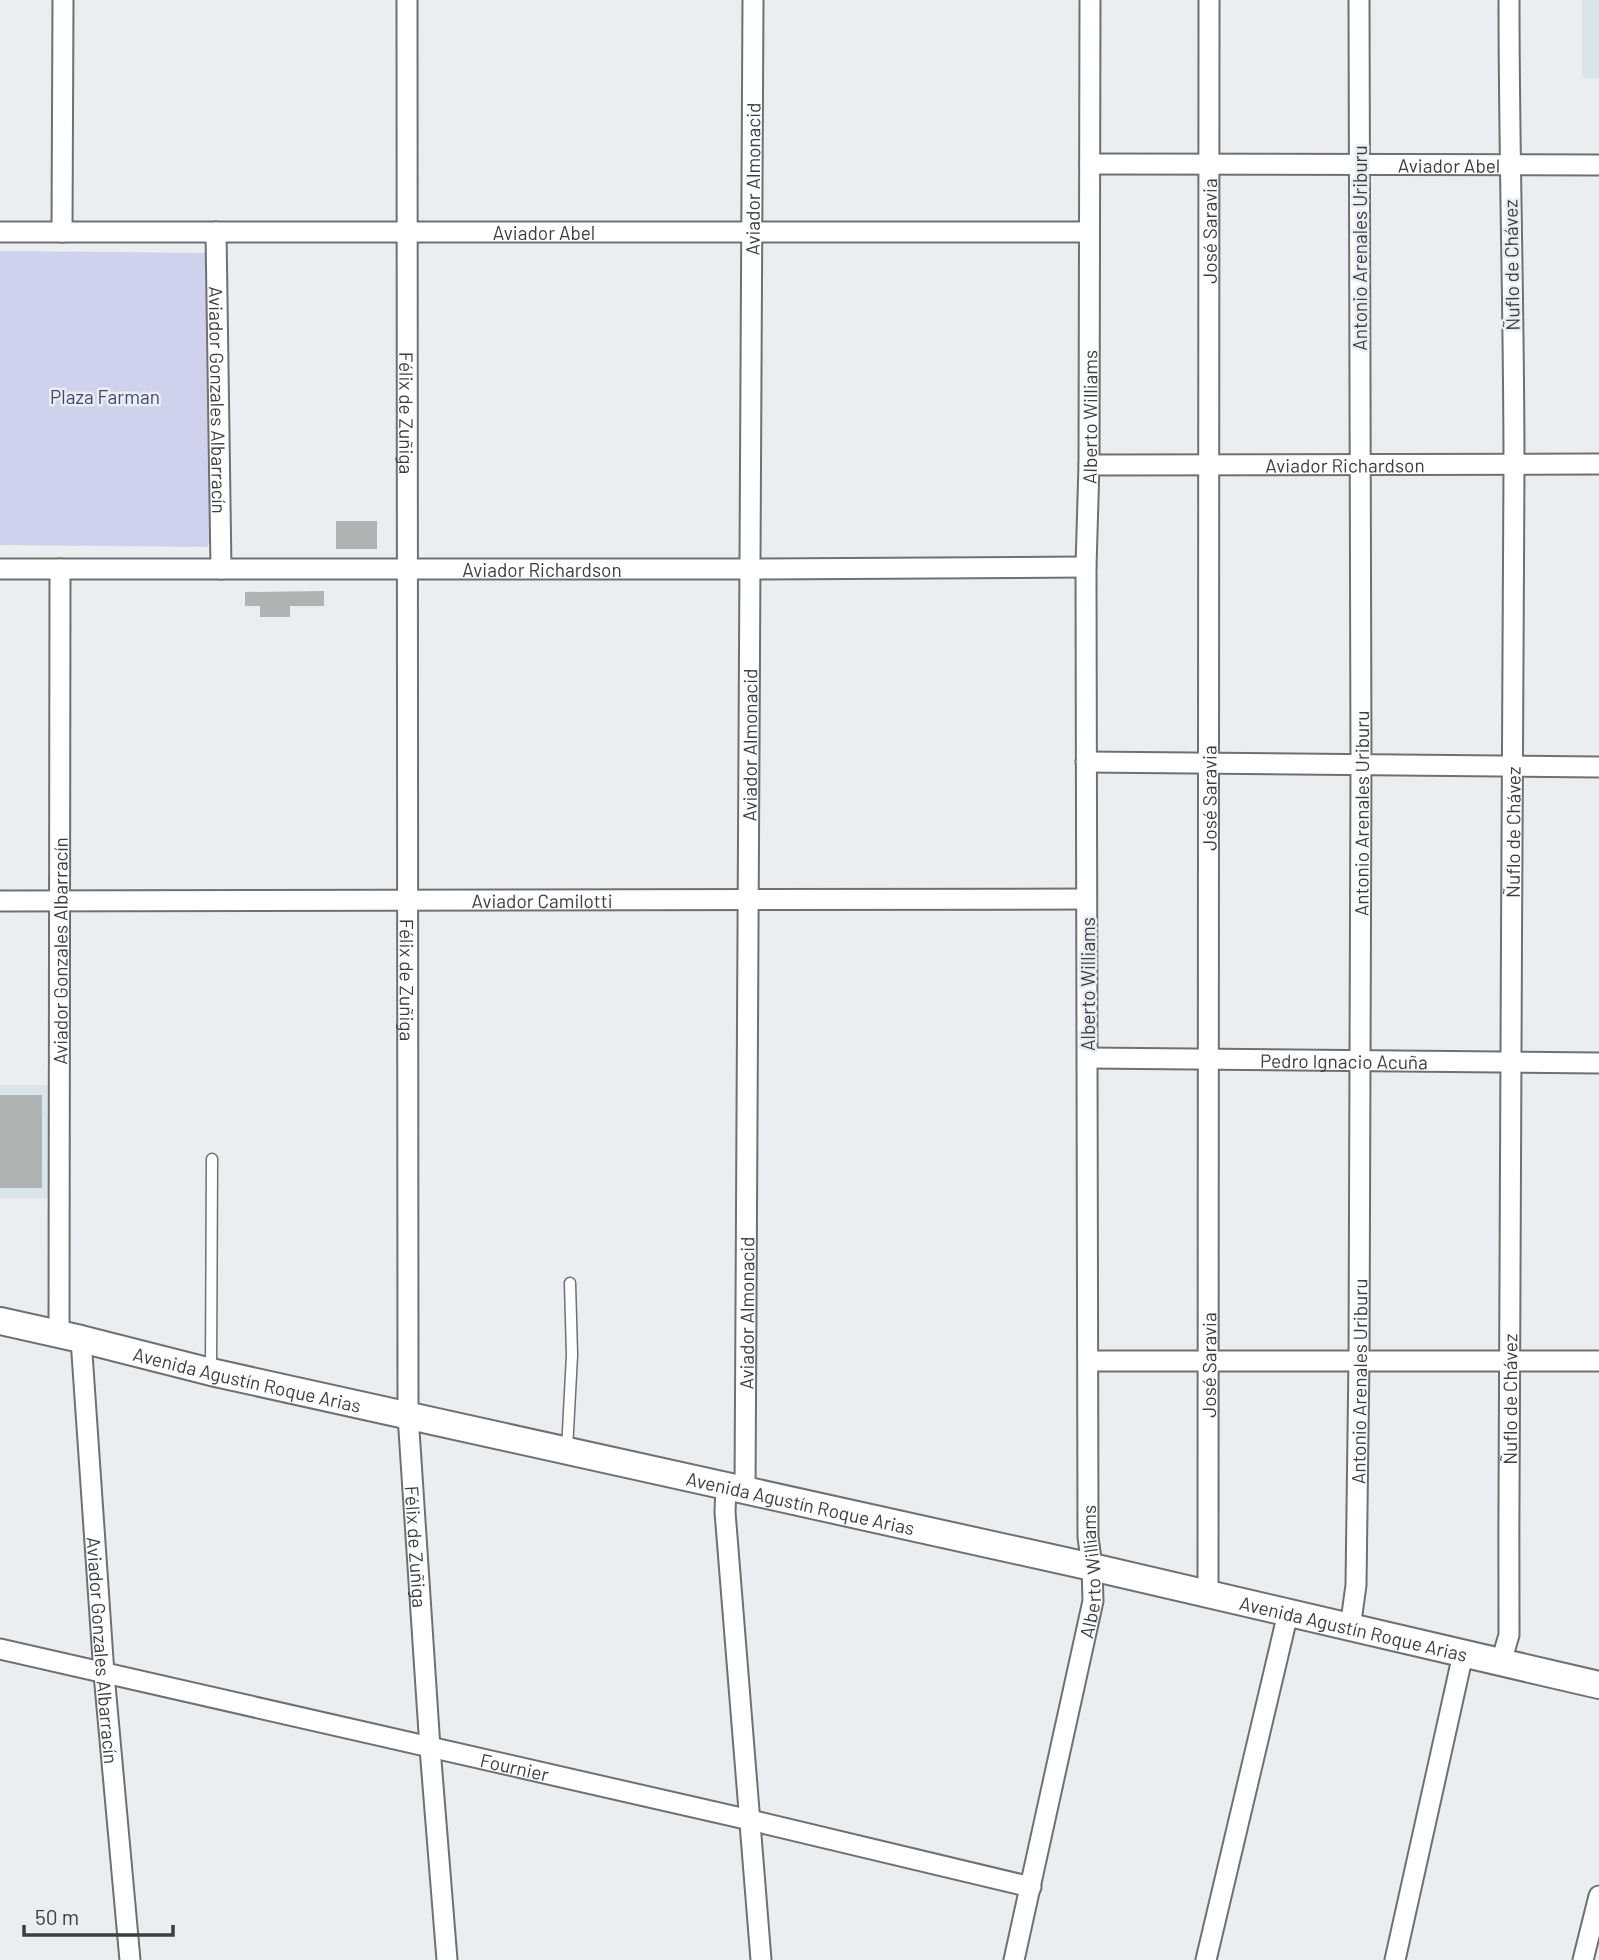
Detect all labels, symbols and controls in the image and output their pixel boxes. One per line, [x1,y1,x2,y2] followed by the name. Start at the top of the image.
[740,102,764,256] street label: Aviador Almonacid
[1348,145,1371,351] street label: Antonio Arenales Uriburu
[1398,153,1500,176] street label: Aviador Abel
[1197,178,1220,284] street label: José Saravia
[1498,199,1524,331] street label: Ñuflo de Chávez
[493,221,595,244] street label: Aviador Abel
[205,286,232,514] street label: Aviador Gonzales Albarracín
[1077,350,1101,484] street label: Alberto Williams
[396,352,419,474] street label: Félix de Zuñiga
[50,385,160,408] park label: Plaza Farman
[1265,453,1425,476] street label: Aviador Richardson
[462,558,622,581] street label: Aviador Richardson
[737,668,761,822] street label: Aviador Almonacid
[1349,711,1373,916] street label: Antonio Arenales Uriburu
[1197,745,1220,851] street label: José Saravia
[1500,766,1524,898] street label: Ñuflo de Chávez
[48,837,71,1065] street label: Aviador Gonzales Albarracín
[471,888,613,912] street label: Aviador Camilotti
[1076,917,1099,1051] street label: Alberto Williams
[396,919,419,1041] street label: Félix de Zuñiga
[1260,1048,1428,1073] street label: Pedro Ignacio Acuña
[734,1236,758,1390] street label: Aviador Almonacid
[1346,1279,1371,1484] street label: Antonio Arenales Uriburu
[1197,1312,1220,1418] street label: José Saravia
[1497,1333,1521,1465] street label: Ñuflo de Chávez
[131,1341,363,1416] street label: Avenida Agustín Roque Arias
[684,1466,917,1539] street label: Avenida Agustín Roque Arias
[401,1485,432,1608] street label: Félix de Zuñiga
[1074,1505,1105,1640] street label: Alberto Williams
[83,1536,124,1765] street label: Aviador Gonzales Albarracín
[1237,1590,1470,1666] street label: Avenida Agustín Roque Arias
[478,1747,551,1785] street label: Fournier
[24,1894,173,1938] scale bar
[35,1904,79,1929] text: 50 m

